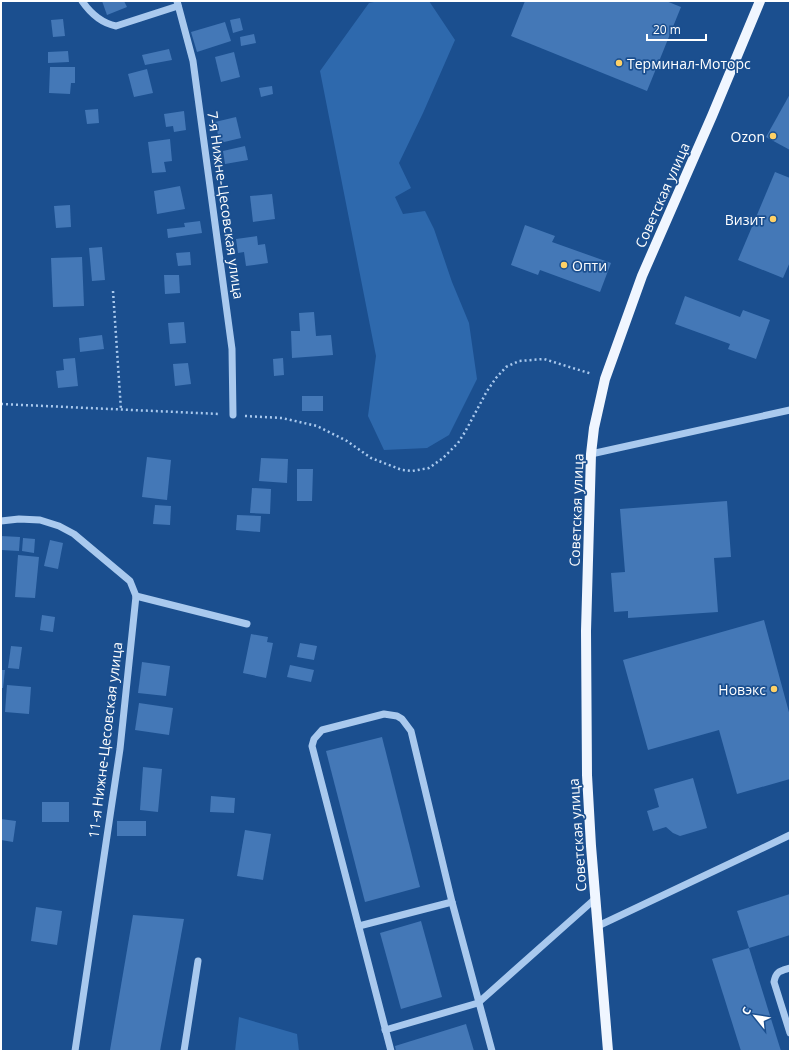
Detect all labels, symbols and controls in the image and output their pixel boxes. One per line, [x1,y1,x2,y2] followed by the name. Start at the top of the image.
[647,16,706,42] scale bar
[653,21,681,38] text: 20 m
[627,54,751,73] place label: Терминал-Моторс
[614,58,624,68] marker: Терминал-Моторс
[203,110,249,300] street label: 7-я Нижне-Цесовская улица
[731,127,765,146] place label: Ozon
[768,131,778,141] marker: Ozon
[630,139,694,251] street label: Советская улица
[725,210,765,229] place label: Визит
[768,214,778,224] marker: Визит
[572,256,607,275] place label: Опти
[559,260,569,270] marker: Опти
[565,453,587,567] street label: Советская улица
[84,641,126,839] street label: 11-я Нижне-Цесовская улица
[718,680,766,699] place label: Новэкс
[769,684,779,694] marker: Новэкс
[564,778,590,892] street label: Советская улица
[735,996,775,1036] north arrow
[738,1004,754,1018] text: С

